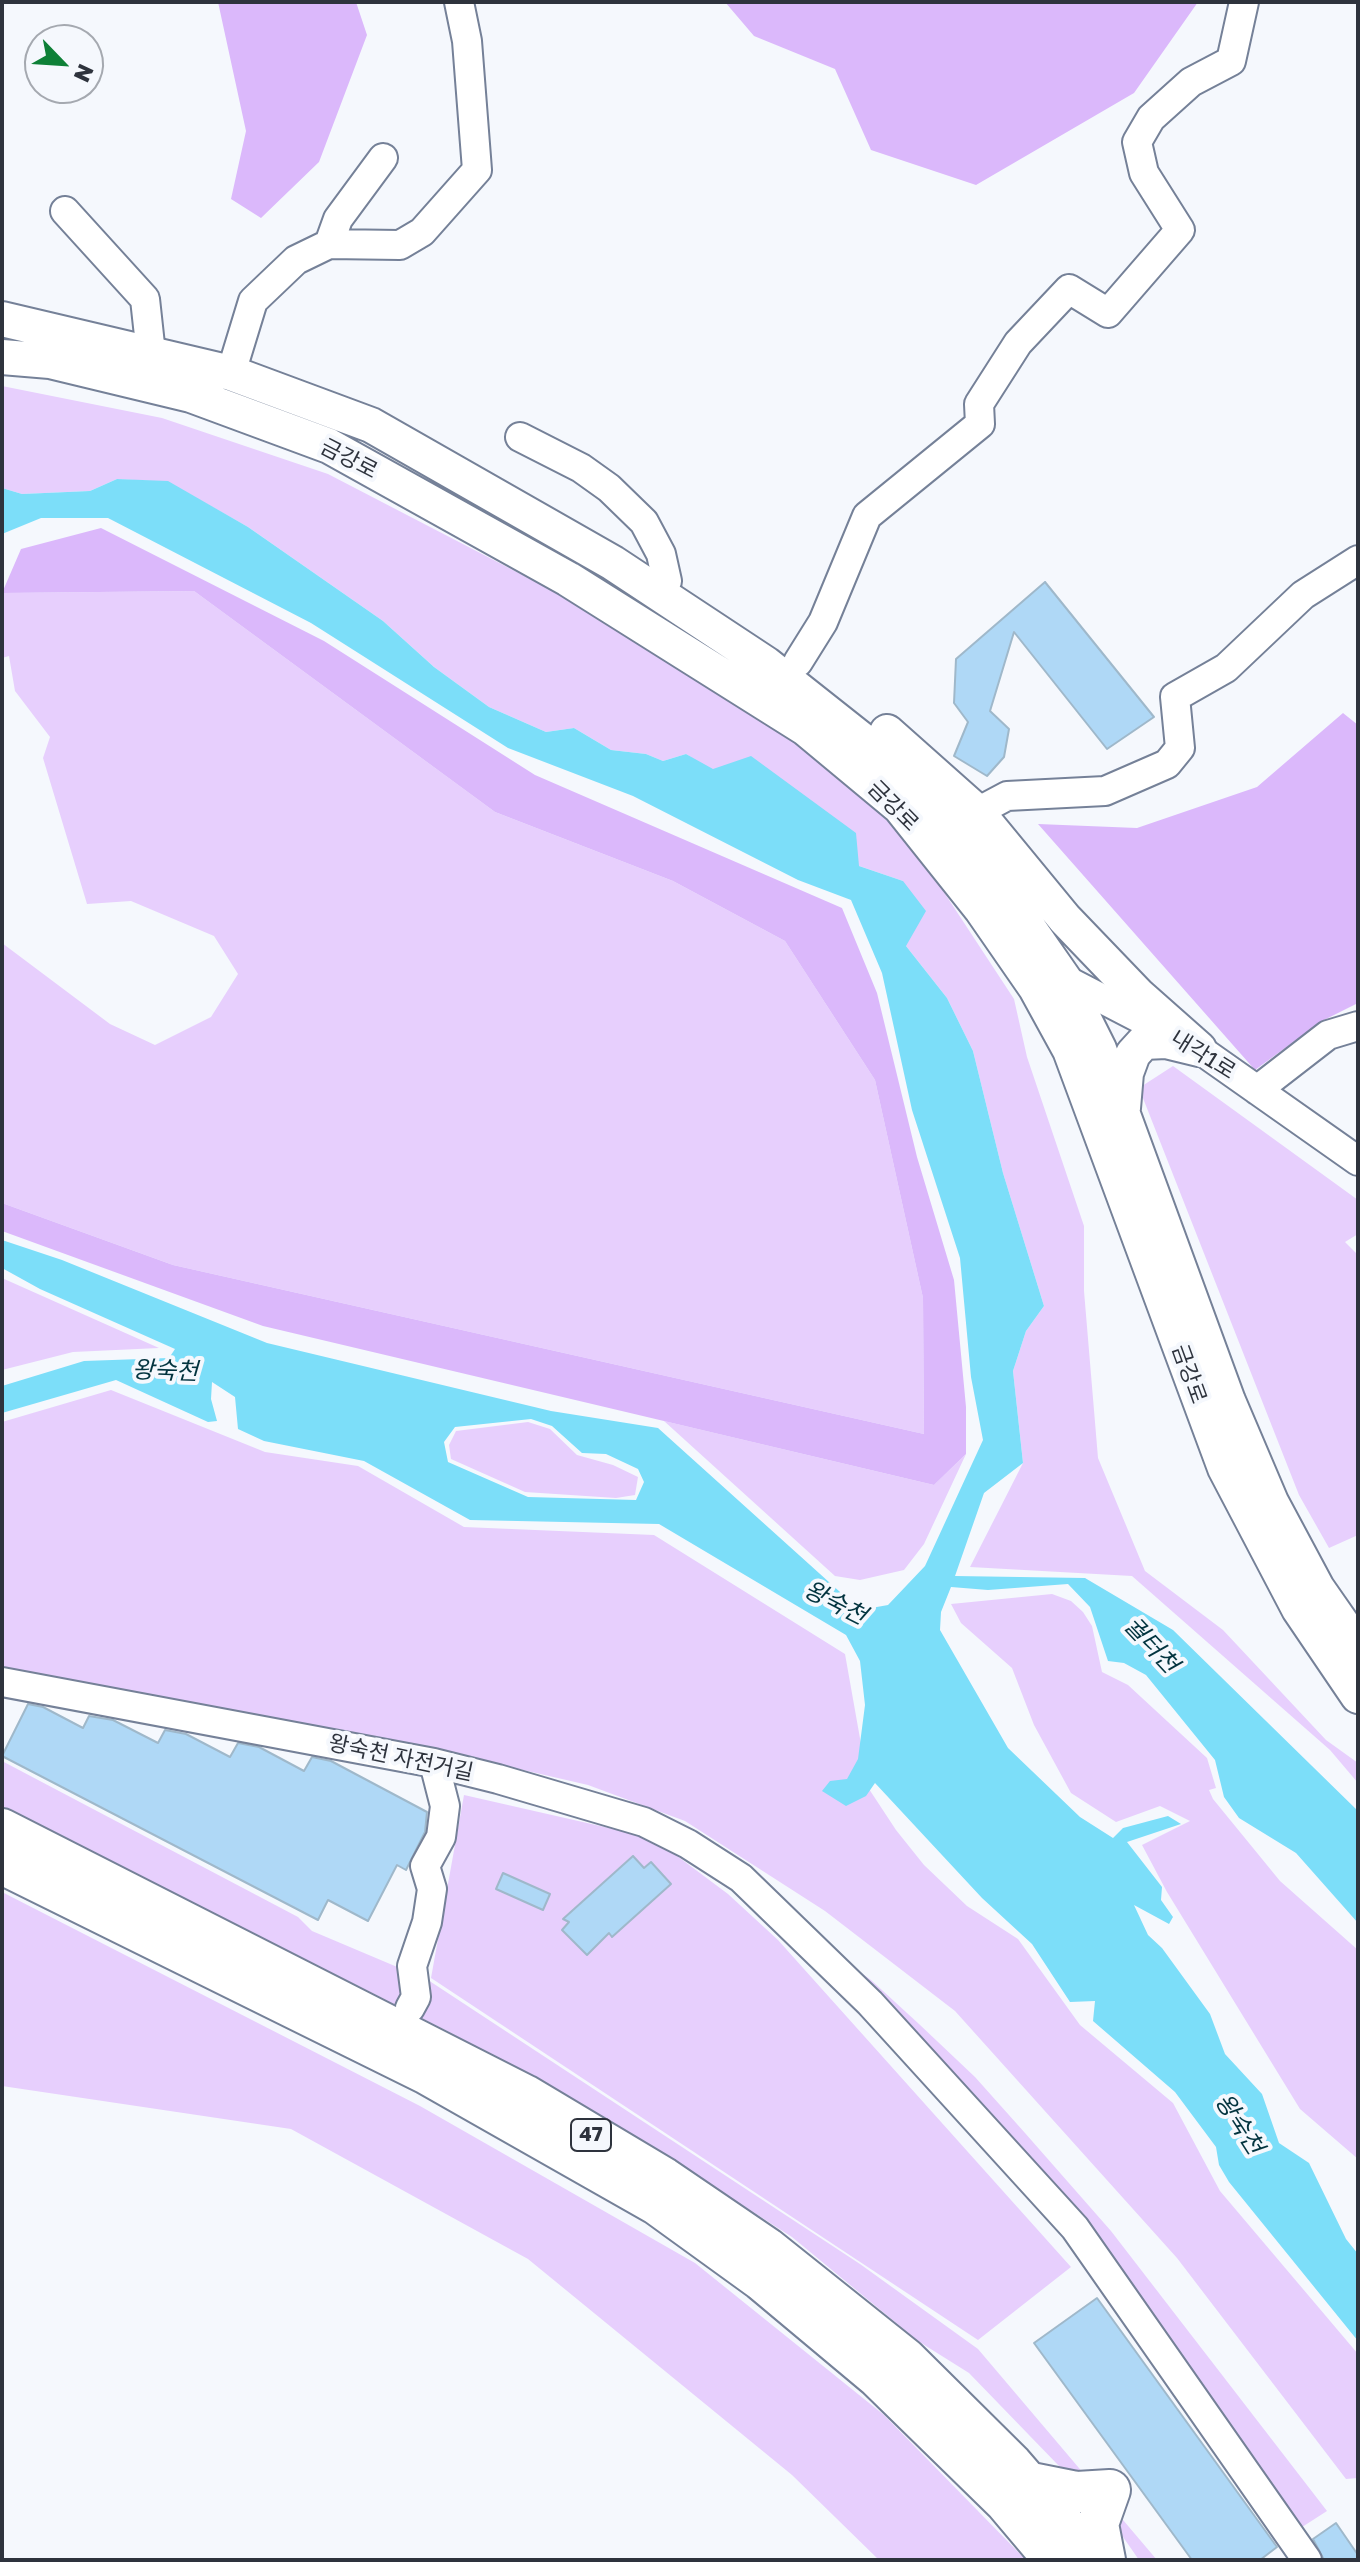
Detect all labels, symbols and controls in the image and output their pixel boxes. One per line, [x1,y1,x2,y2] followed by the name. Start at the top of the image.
[24,24,104,104] north arrow
[69,60,100,87] text: N
[316,433,382,485] street label: 금강로
[862,775,924,837] street label: 금강로
[1166,1025,1240,1085] street label: 내각1로
[1166,1341,1212,1407] street label: 금강로
[131,1355,199,1387] water label: 왕숙천
[799,1575,871,1631] water label: 왕숙천
[1118,1611,1184,1679] water label: 궐터천
[326,1730,476,1786] street label: 왕숙천 자전거길
[1209,2088,1269,2160] water label: 왕숙천
[571,2119,611,2151] road number: 47

